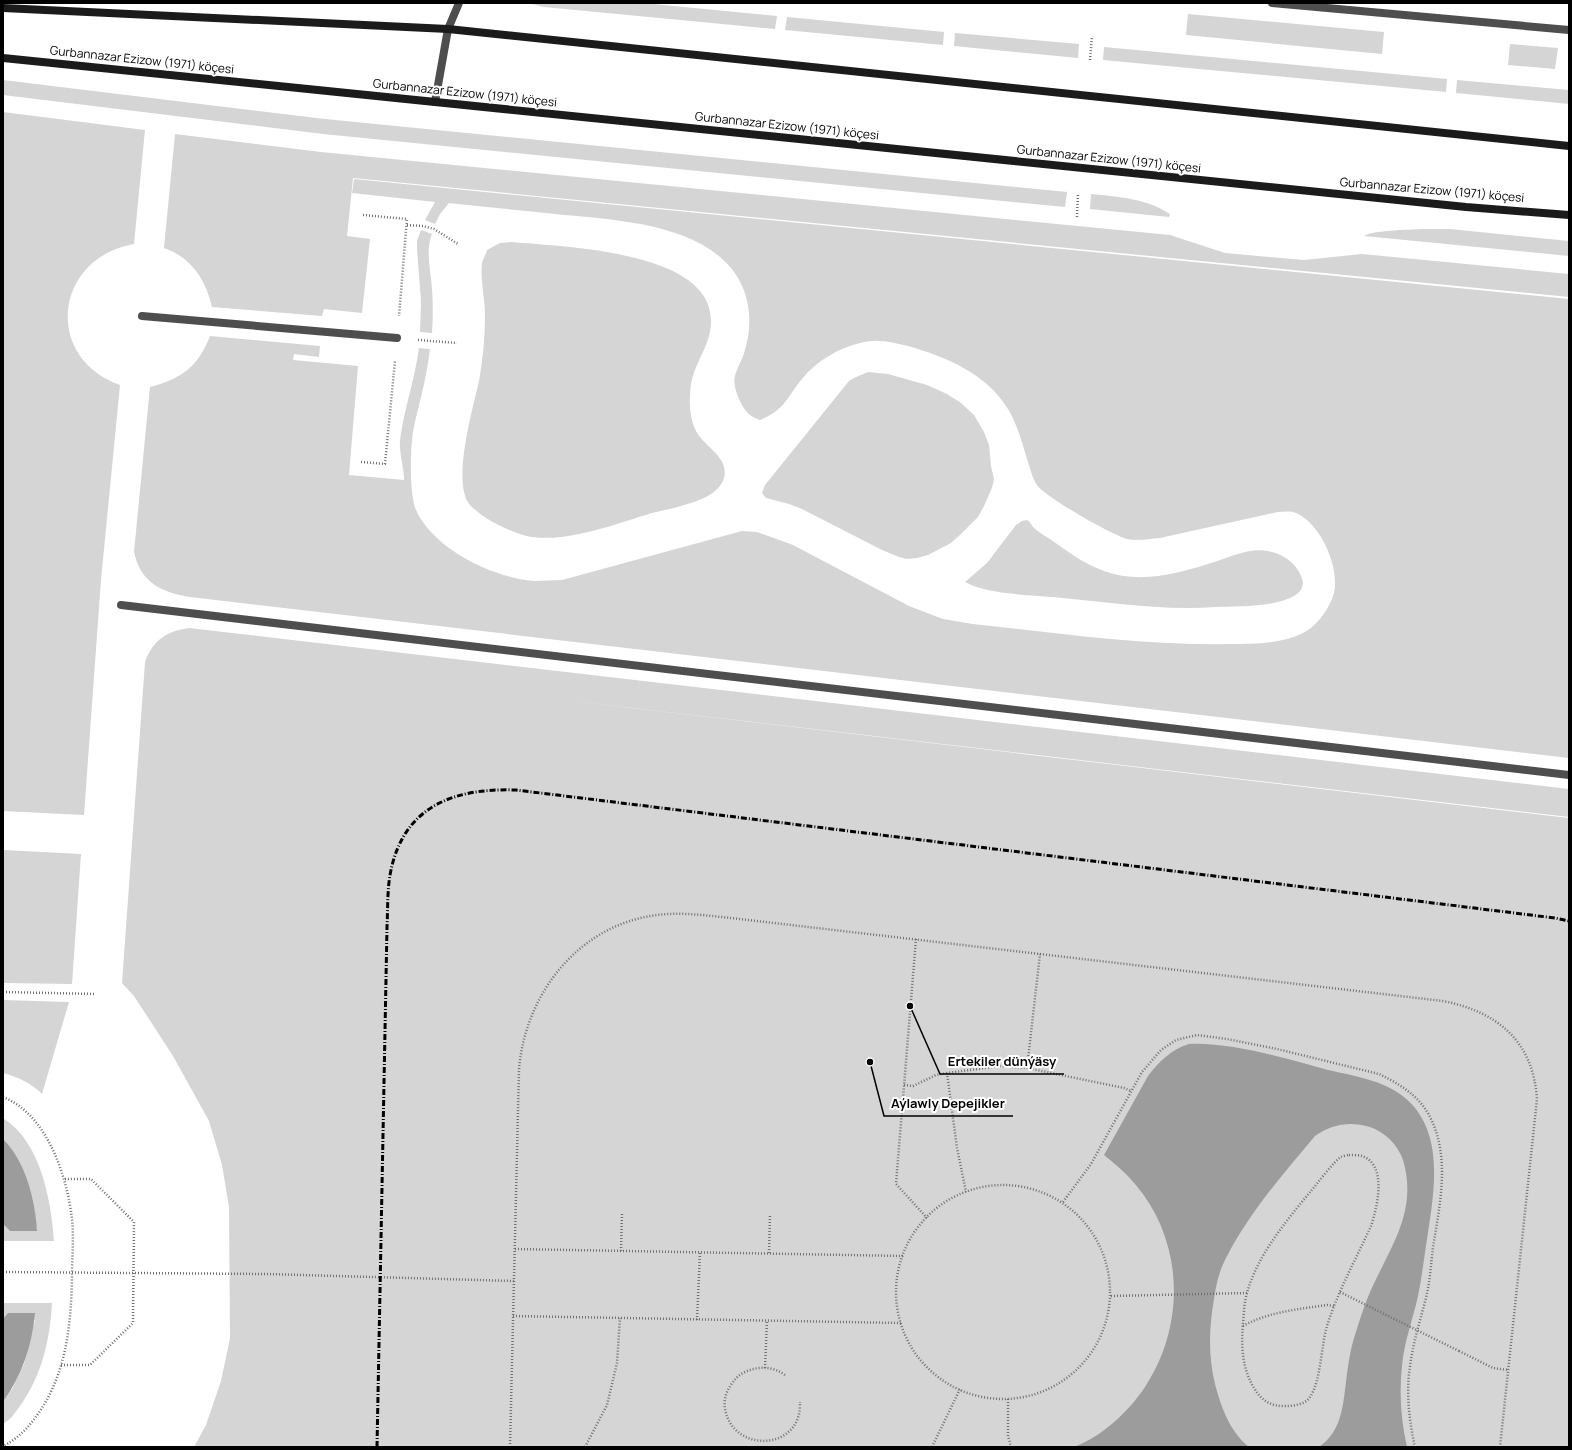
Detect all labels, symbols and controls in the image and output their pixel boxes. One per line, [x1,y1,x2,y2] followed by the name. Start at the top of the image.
[49,41,235,78] street label: Gurbannazar Ezizow (1971) köçesi
[372,74,558,111] street label: Gurbannazar Ezizow (1971) köçesi
[694,107,880,144] street label: Gurbannazar Ezizow (1971) köçesi
[1016,140,1202,177] street label: Gurbannazar Ezizow (1971) köçesi
[1339,173,1525,206] street label: Gurbannazar Ezizow (1971) köçesi
[940,1049,1064,1074] callout: Ertekiler dünýäsy
[948,1052,1057,1070] text: Ertekiler dünýäsy
[884,1091,1013,1116] callout: Aýlawly Depejikler
[891,1094,1005,1112] text: Aýlawly Depejikler

